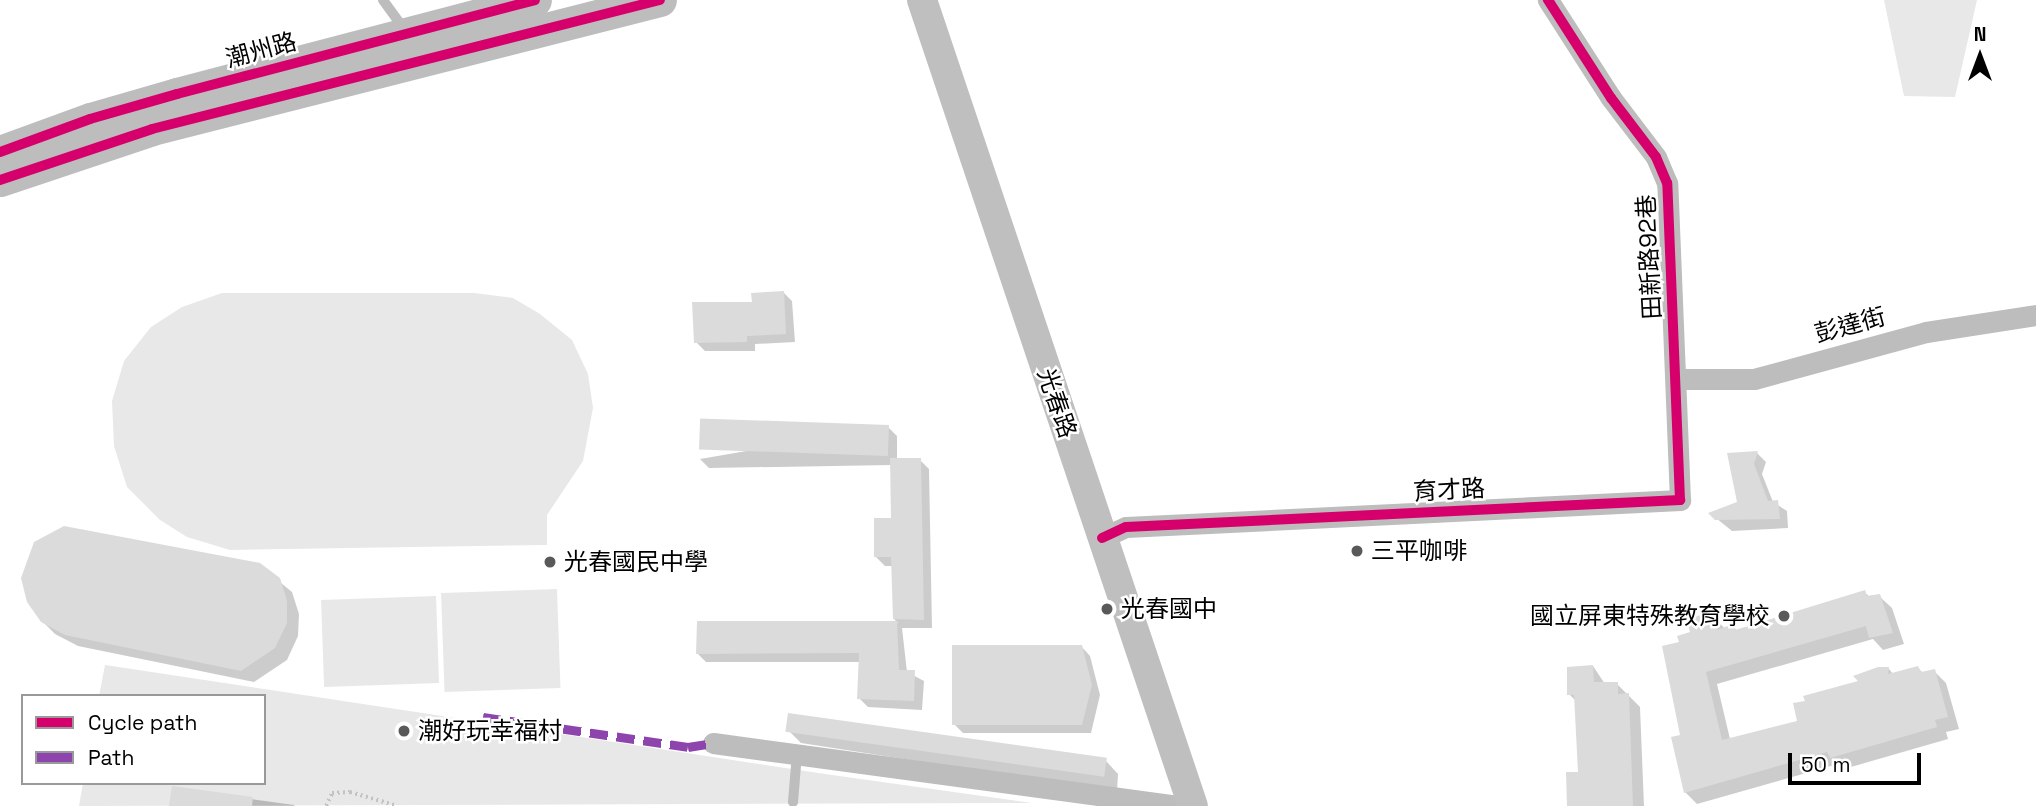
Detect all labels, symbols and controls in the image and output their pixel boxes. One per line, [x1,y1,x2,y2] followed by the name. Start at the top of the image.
[1945,21,2015,91] north arrow
[1974,22,1986,47] text: N
[222,27,300,73] street label: 潮州路
[1631,194,1667,320] street label: 田新路92巷
[1811,302,1889,348] street label: 彭達街
[1032,364,1082,442] street label: 光春路
[1412,474,1486,506] street label: 育才路
[1371,537,1467,565] place label: 三平咖啡
[1349,543,1365,559] marker: 三平咖啡
[564,548,708,576] place label: 光春國民中學
[542,554,558,570] marker: 光春國民中學
[1121,595,1217,623] place label: 光春國中
[1099,601,1115,617] marker: 光春國中
[1530,602,1770,630] place label: 國立屏東特殊教育學校
[1776,608,1792,624] marker: 國立屏東特殊教育學校
[21,694,266,785] legend
[88,709,197,736] text: Cycle path
[418,717,562,745] place label: 潮好玩幸福村
[396,723,412,739] marker: 潮好玩幸福村
[1791,740,1924,784] scale bar
[88,744,134,771] text: Path
[1801,751,1851,778] text: 50 m

